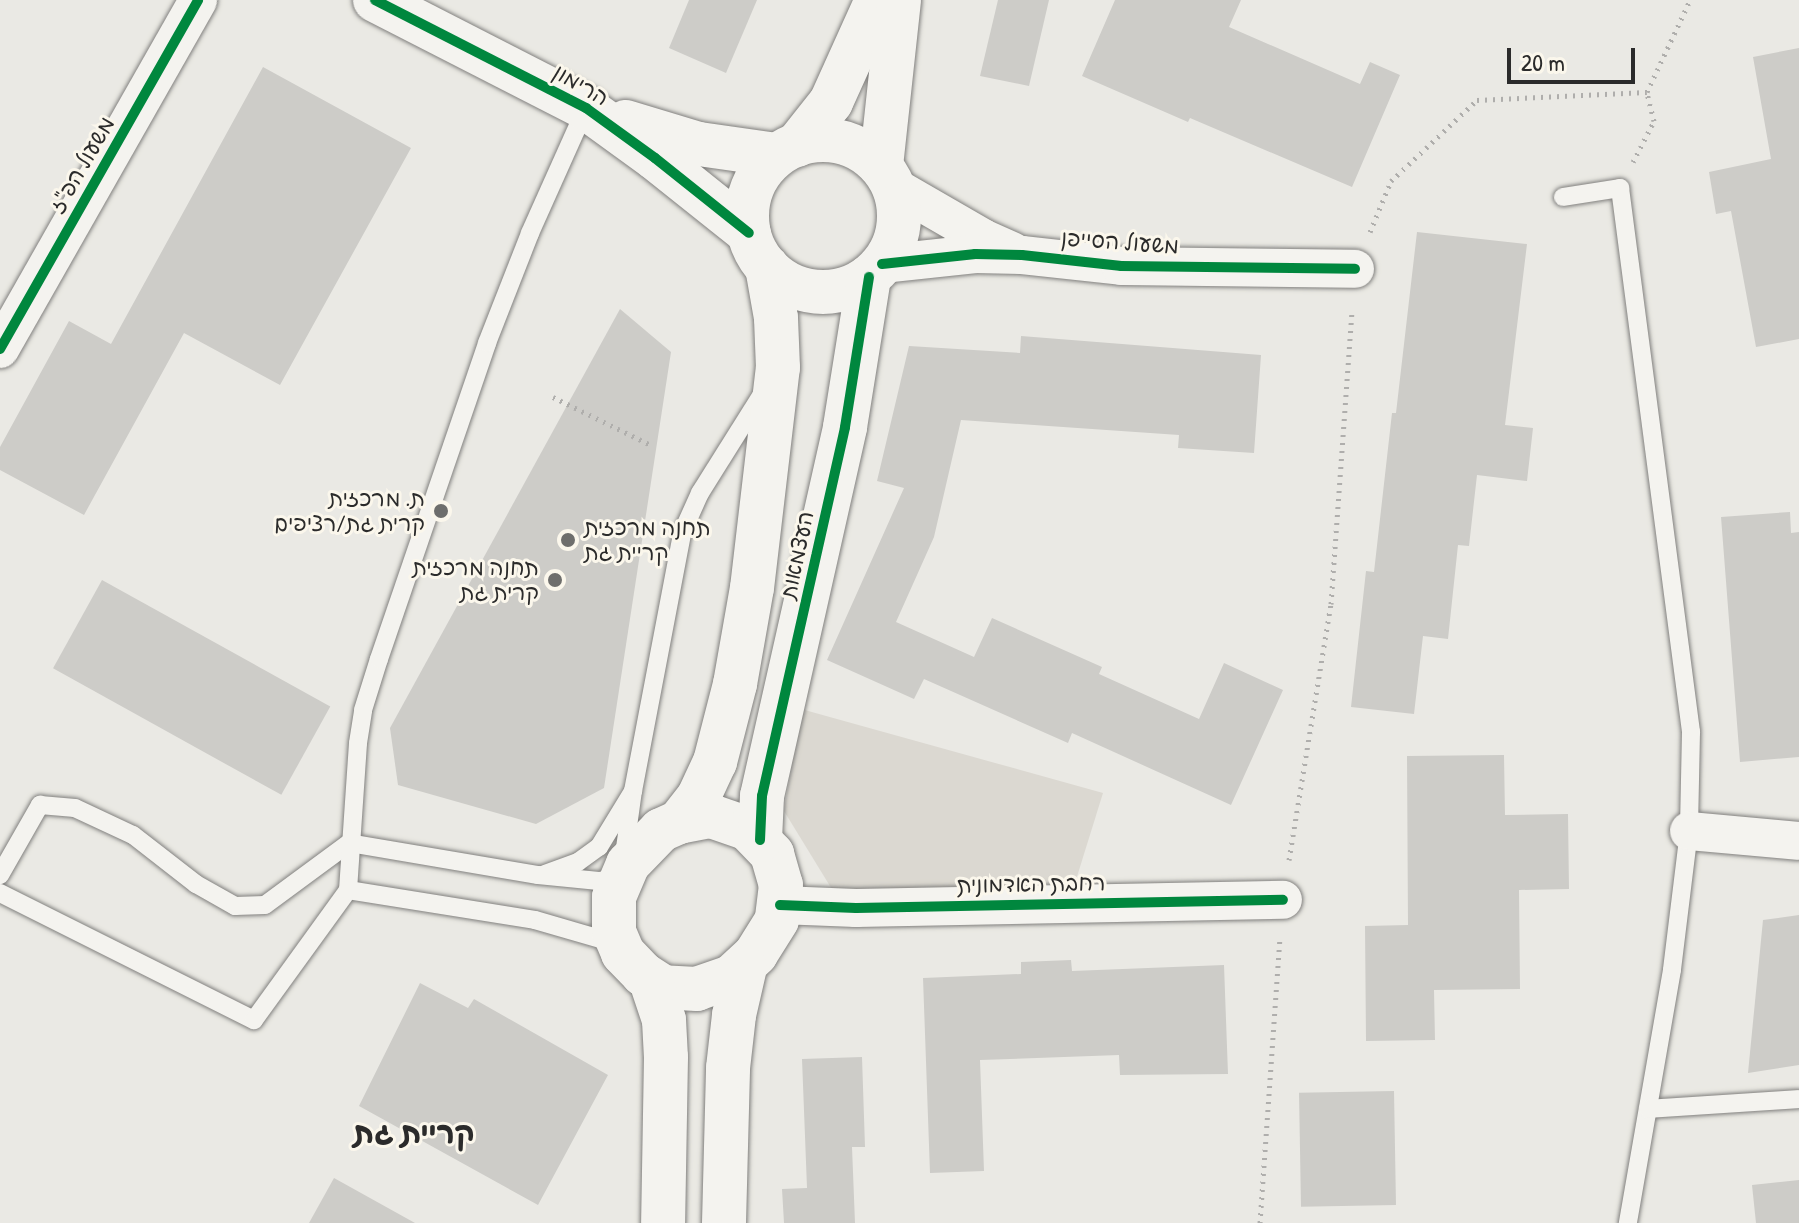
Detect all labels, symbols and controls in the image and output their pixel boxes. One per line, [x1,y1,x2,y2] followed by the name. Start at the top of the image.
[1511,32,1639,82] scale bar
[1521,46,1565,78] text: 20 m
[549,59,613,111] street label: הרימון
[44,112,120,218] street label: משעול הפ"ז
[1060,225,1180,259] street label: משעול הסייפן
[274,485,425,536] place label: ת. מרכזית קרית גת/רציפים
[432,502,450,520] marker: ת. מרכזית קרית גת/רציפים
[775,509,819,601] street label: העצמאות
[584,514,711,566] place label: תחנה מרכזית קריית גת
[559,531,577,549] marker: תחנה מרכזית קריית גת
[412,554,539,606] place label: תחנה מרכזית קרית גת
[546,571,564,589] marker: תחנה מרכזית קרית גת
[957,870,1105,898] street label: רחבת האדמונית
[353,1114,475,1150] district label: קריית גת

